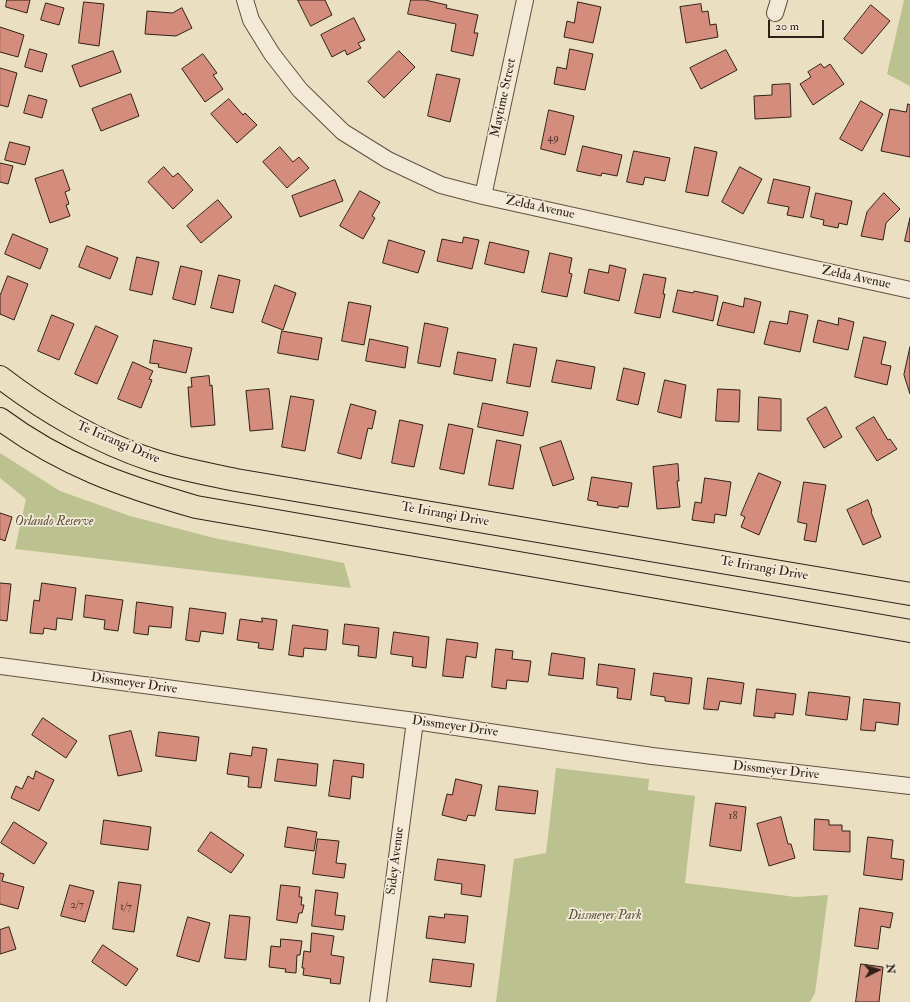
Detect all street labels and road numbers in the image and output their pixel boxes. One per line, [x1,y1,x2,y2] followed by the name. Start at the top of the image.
[488,57,520,139] street label: Maytime Street
[504,193,576,223] street label: Zelda Avenue
[820,263,892,293] street label: Zelda Avenue
[74,418,162,468] street label: Te Irirangi Drive
[400,500,490,530] street label: Te Irirangi Drive
[719,554,809,584] street label: Te Irirangi Drive
[90,670,178,698] street label: Dissmeyer Drive
[411,713,499,741] street label: Dissmeyer Drive
[732,759,820,783] street label: Dissmeyer Drive
[384,826,408,896] street label: Sidey Avenue

